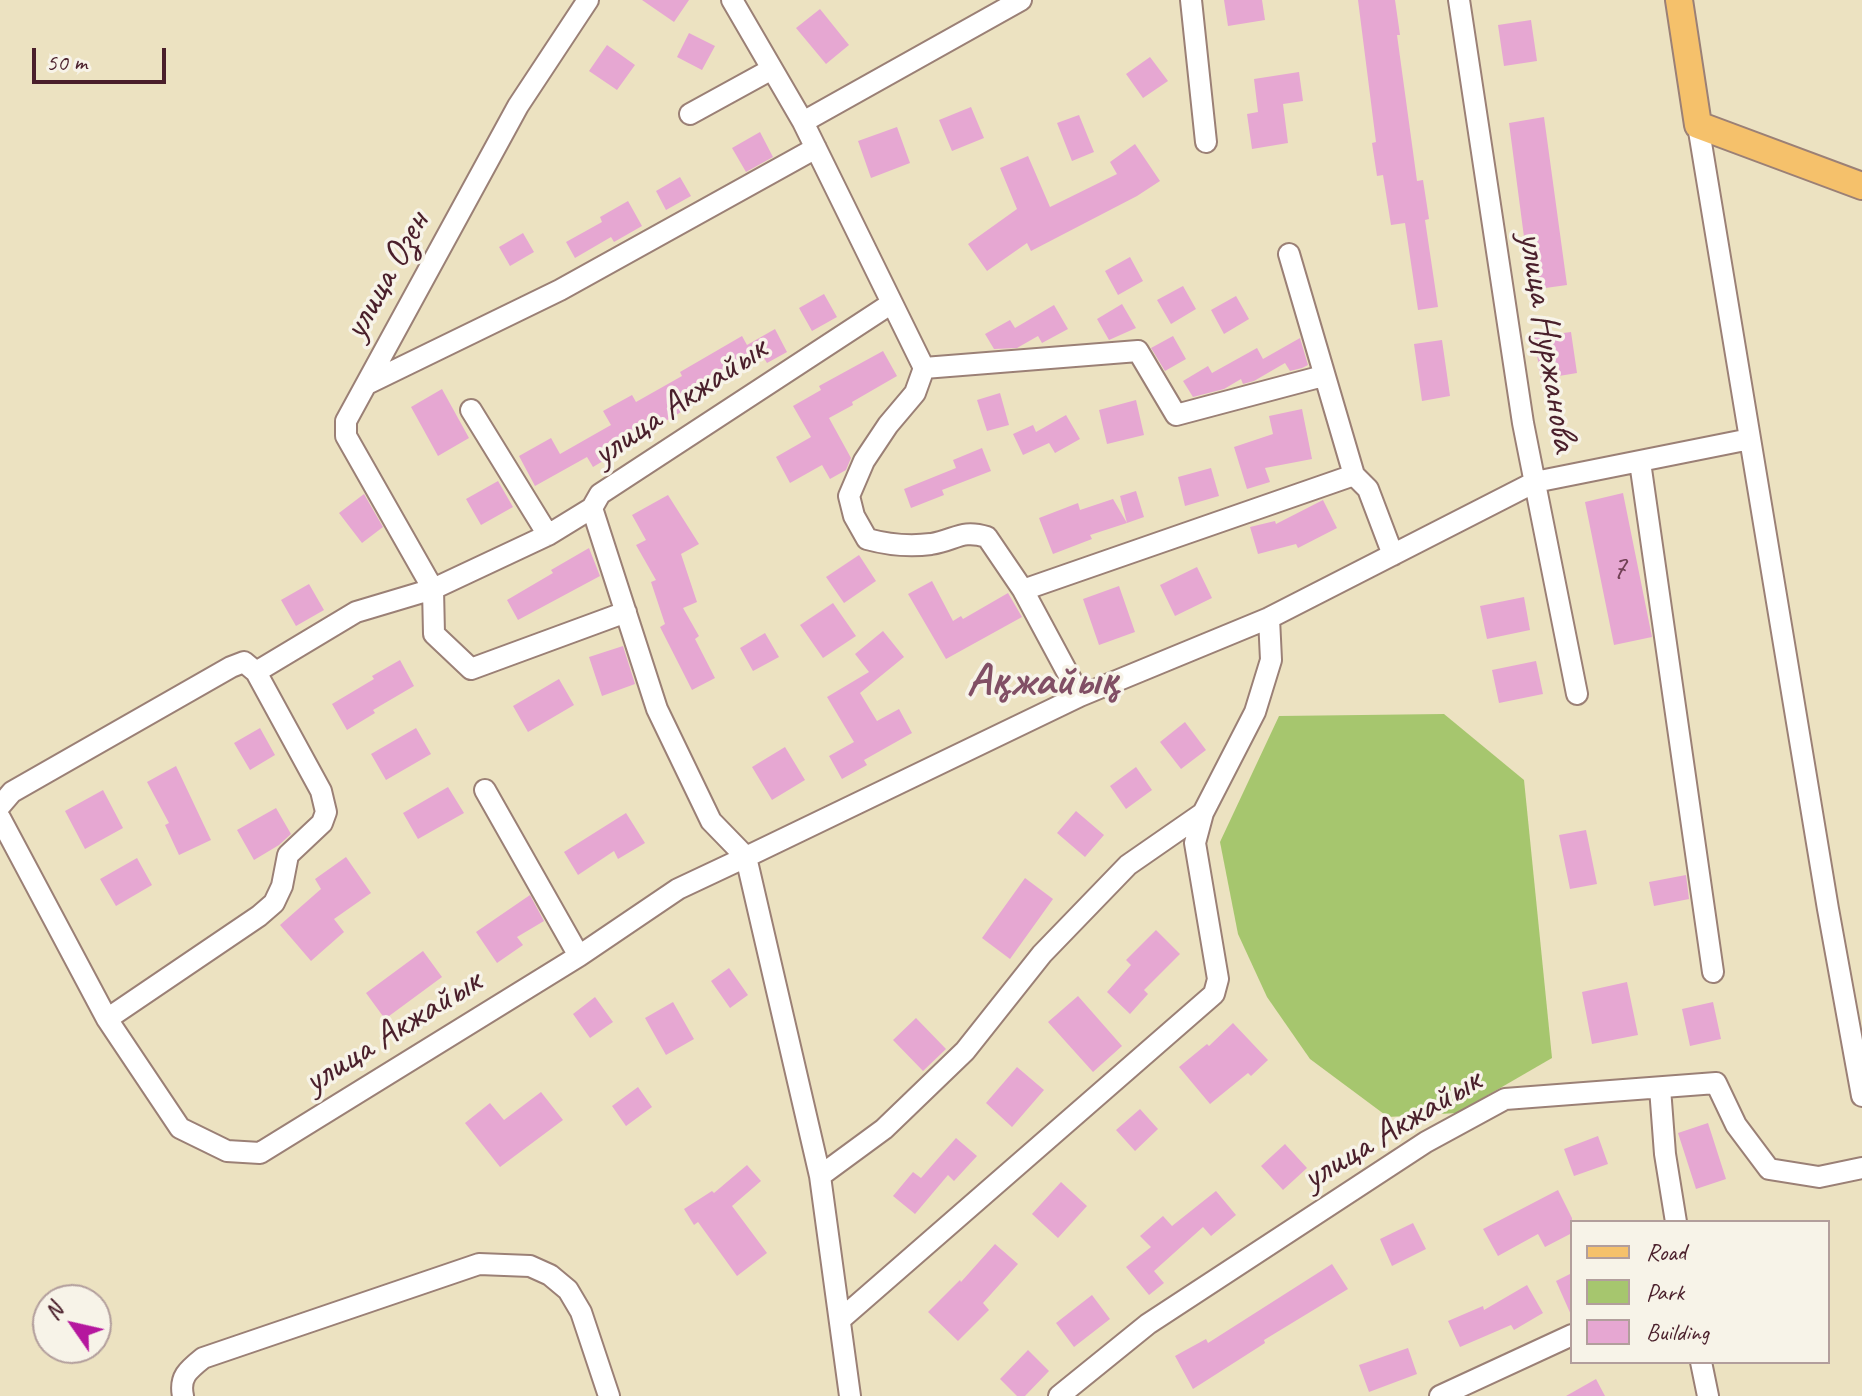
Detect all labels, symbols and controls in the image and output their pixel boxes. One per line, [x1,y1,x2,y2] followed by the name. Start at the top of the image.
[36,32,170,82] scale bar
[46,47,87,77] text: 50 m
[333,204,441,348] street label: улица Озен
[1507,229,1587,455] street label: улица Нуржанова
[584,327,776,477] street label: улица Акжайык
[1611,549,1627,589] house number: 7
[966,654,1120,710] district label: Ақжайық
[296,959,490,1105] street label: улица Акжайык
[1294,1059,1490,1201] street label: улица Акжайык
[1570,1220,1830,1364] legend
[1646,1237,1686,1267] text: Road
[1646,1277,1684,1307] text: Park
[32,1284,112,1364] north arrow
[38,1298,69,1325] text: N
[1646,1317,1709,1347] text: Building

